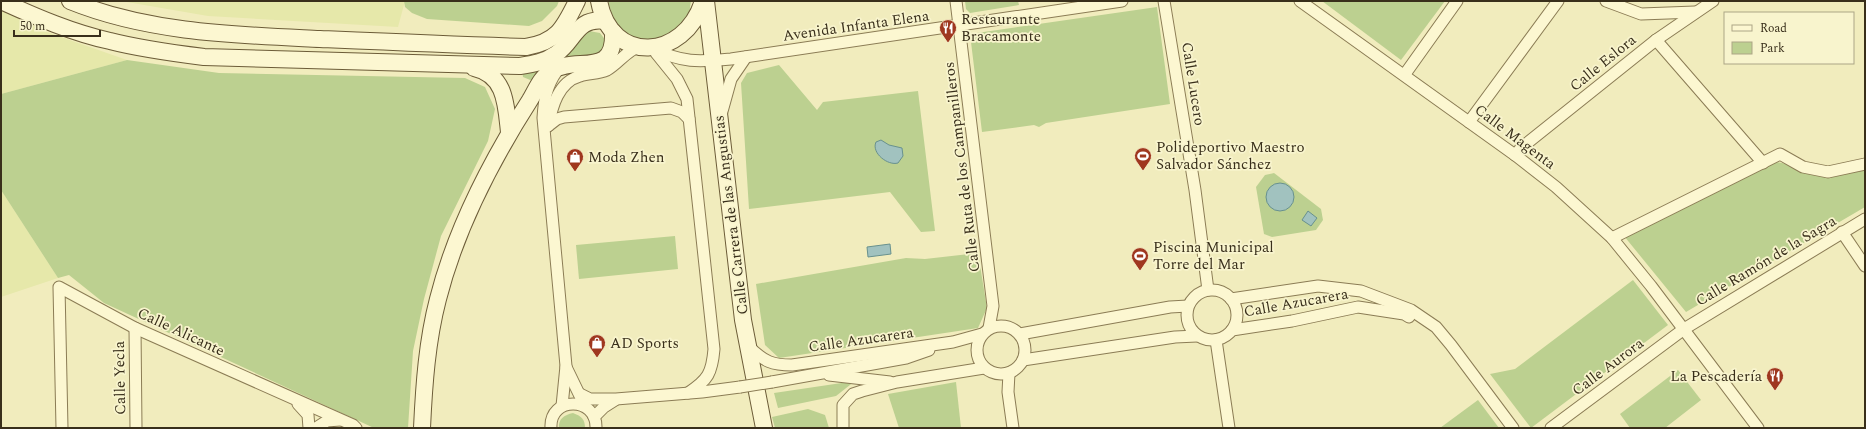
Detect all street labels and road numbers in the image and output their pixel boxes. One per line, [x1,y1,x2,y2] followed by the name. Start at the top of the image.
[781,4,931,48] street label: Avenida Infanta Elena
[1565,28,1642,97] street label: Calle Eslora
[1175,41,1211,127] street label: Calle Lucero
[938,60,986,274] street label: Calle Ruta de los Campanilleros
[1470,99,1561,176] street label: Calle Magenta
[707,114,755,316] street label: Calle Carrera de las Angustias
[1691,209,1841,312] street label: Calle Ramón de la Sagra
[1242,282,1351,324] street label: Calle Azucarera
[134,302,228,362] street label: Calle Alicante
[807,321,916,359] street label: Calle Azucarera
[1567,332,1649,402] street label: Calle Aurora
[108,340,132,415] street label: Calle Yecla

